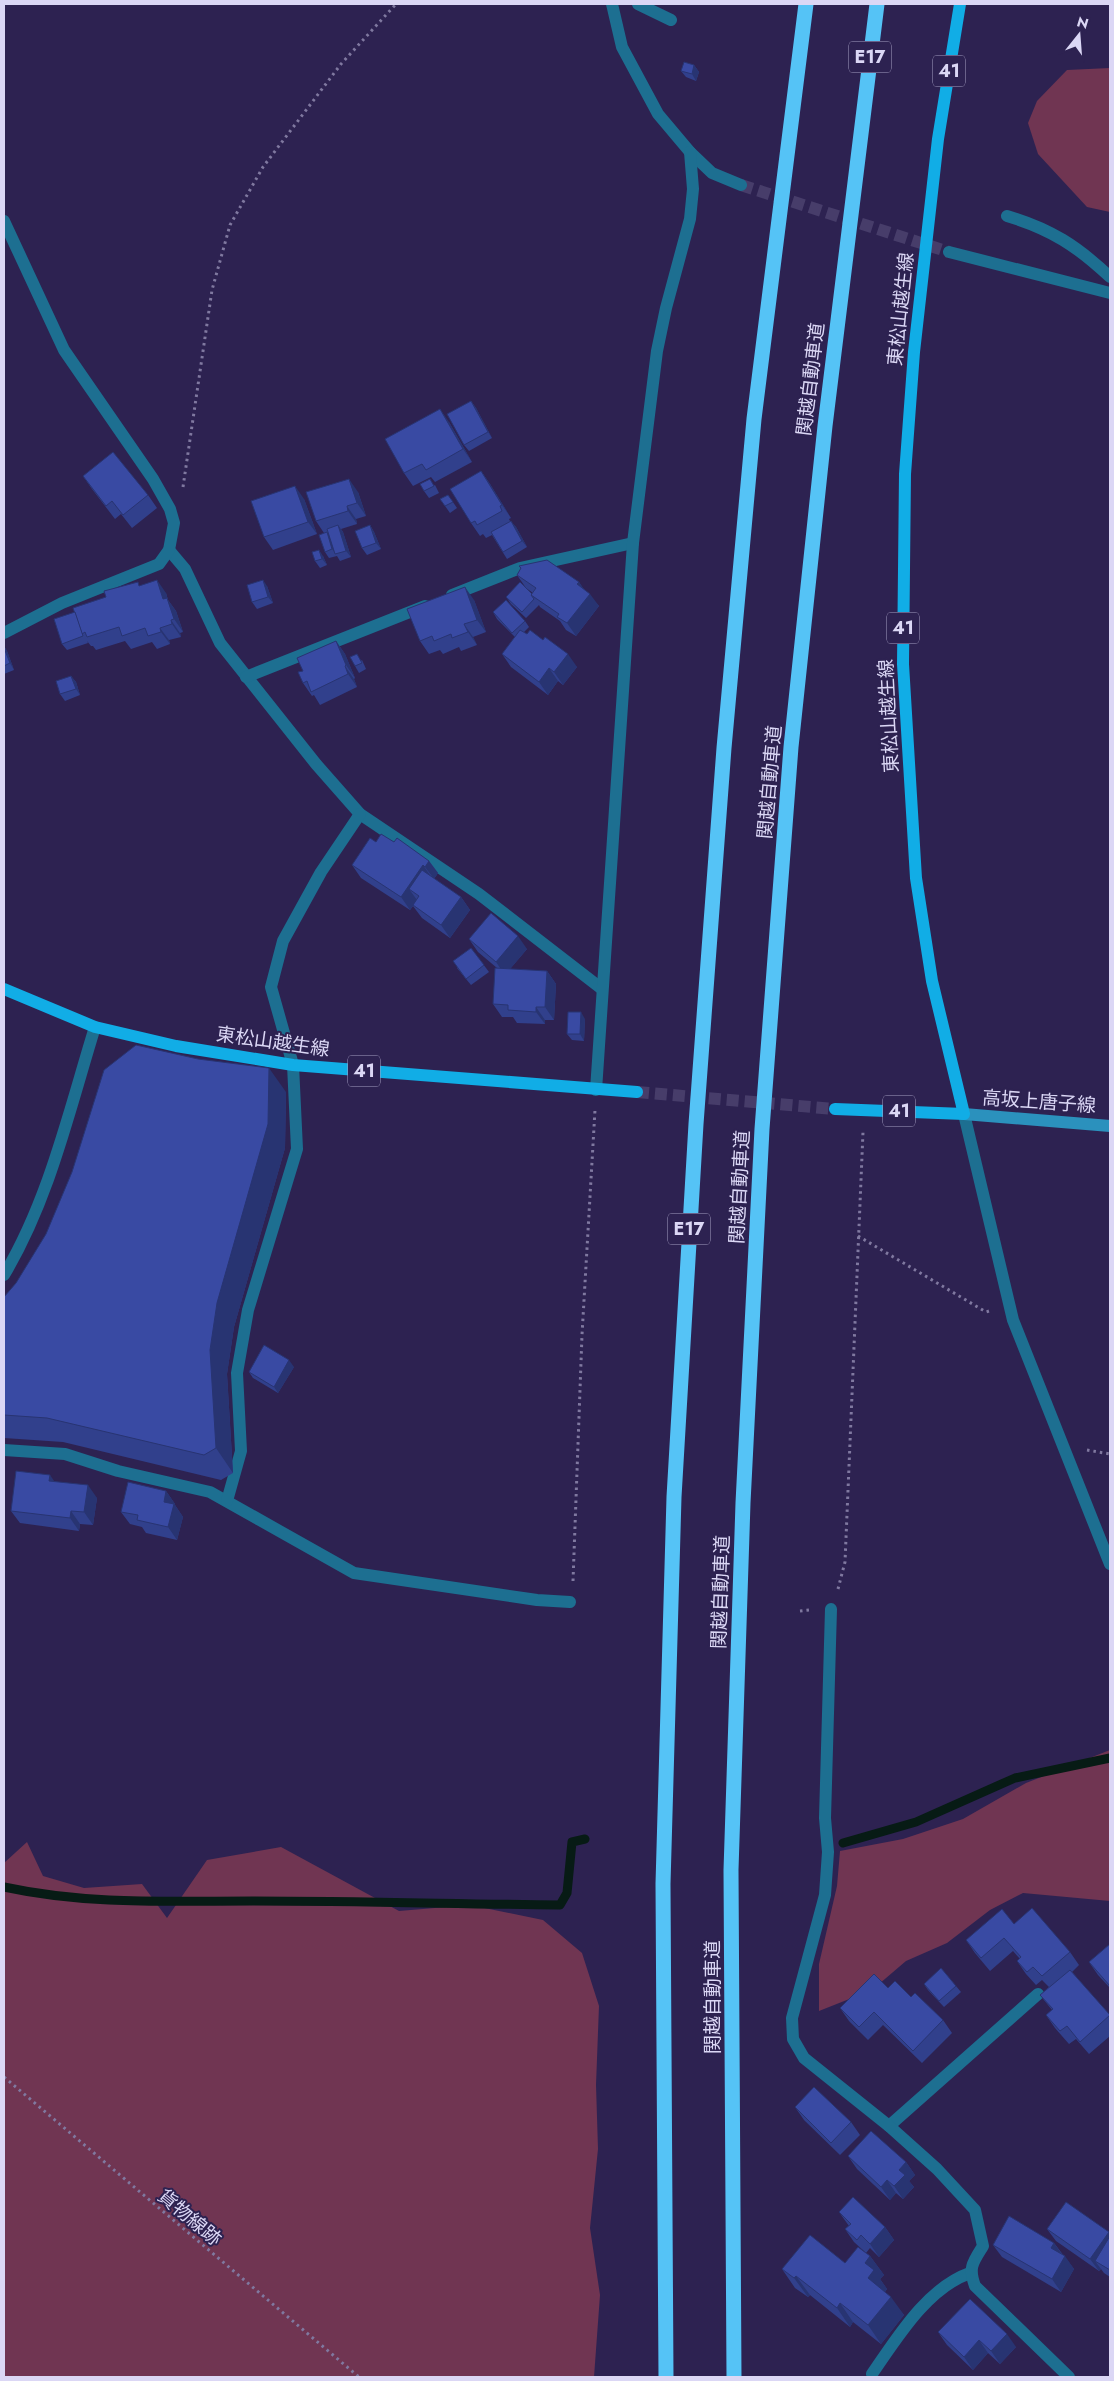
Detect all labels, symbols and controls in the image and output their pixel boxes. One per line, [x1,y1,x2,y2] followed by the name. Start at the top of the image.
[1054,10,1104,60] north arrow
[1075,11,1091,34] text: N
[849,42,891,72] road number: E17
[933,56,965,86] road number: 41
[881,251,920,367] street label: 東松山越生線
[790,321,831,437] street label: 関越自動車道
[887,612,919,644] road number: 41
[872,658,905,774] street label: 東松山越生線
[751,724,788,840] street label: 関越自動車道
[215,1020,331,1063] street label: 東松山越生線
[348,1056,380,1086] road number: 41
[981,1084,1097,1119] street label: 高坂上唐子線
[883,1096,915,1126] road number: 41
[723,1129,756,1245] street label: 関越自動車道
[668,1214,710,1244] road number: E17
[705,1535,736,1649] street label: 関越自動車道
[699,1940,726,2054] street label: 関越自動車道
[152,2183,227,2252] street label: 貨物線跡

